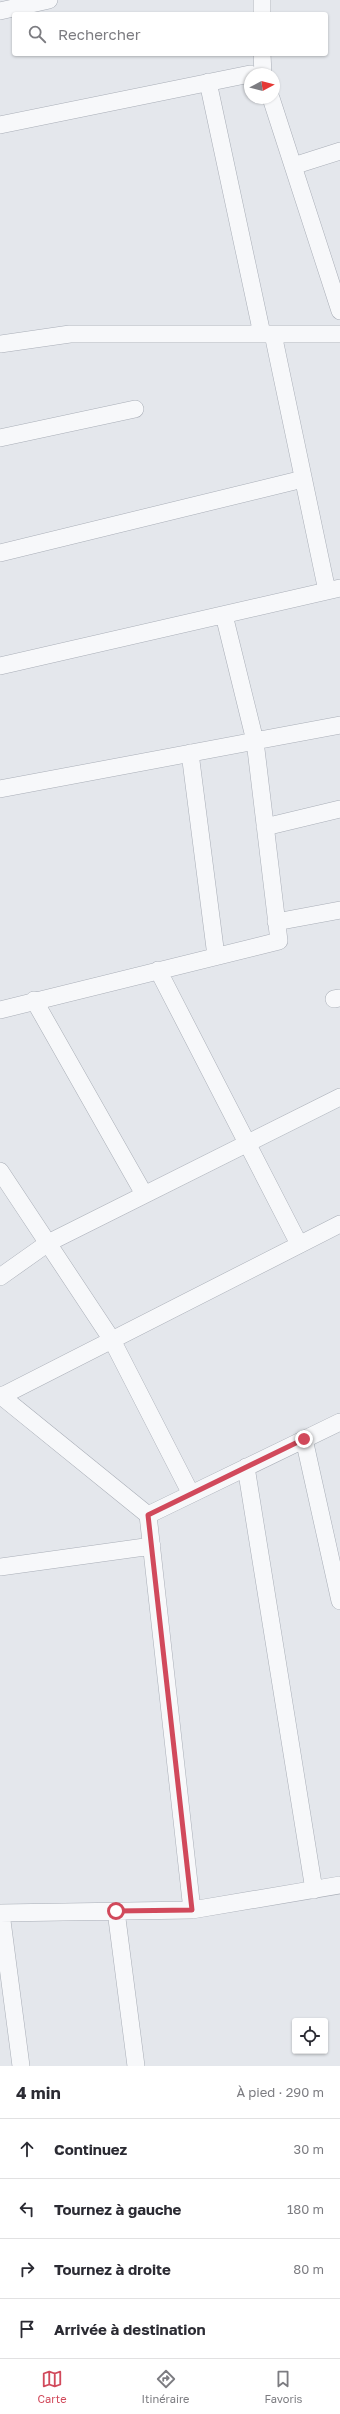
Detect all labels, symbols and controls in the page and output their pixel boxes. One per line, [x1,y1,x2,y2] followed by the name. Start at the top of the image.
[12,12,328,56] search box
[26,23,48,45] icon: search
[58,25,141,43] text: Rechercher
[244,68,280,104] north arrow
[295,1430,313,1448] route end
[107,1902,125,1920] route start
[292,2018,328,2054] map controls
[292,2018,328,2054] button: locate
[16,2082,61,2103] text: 4 min
[236,2084,324,2100] text: À pied · 290 m
[16,2138,38,2160] icon: ahead
[54,2140,127,2158] text: Continuez
[294,2141,324,2157] text: 30 m
[16,2198,38,2220] icon: left
[54,2200,181,2218] text: Tournez à gauche
[287,2201,324,2217] text: 180 m
[16,2258,38,2280] icon: right
[54,2260,171,2278] text: Tournez à droite
[293,2261,324,2277] text: 80 m
[16,2318,38,2340] icon: arrive
[54,2320,206,2338] text: Arrivée à destination
[38,2368,67,2405] tab: Carte
[142,2368,189,2405] tab: Itinéraire
[265,2368,302,2405] tab: Favoris

